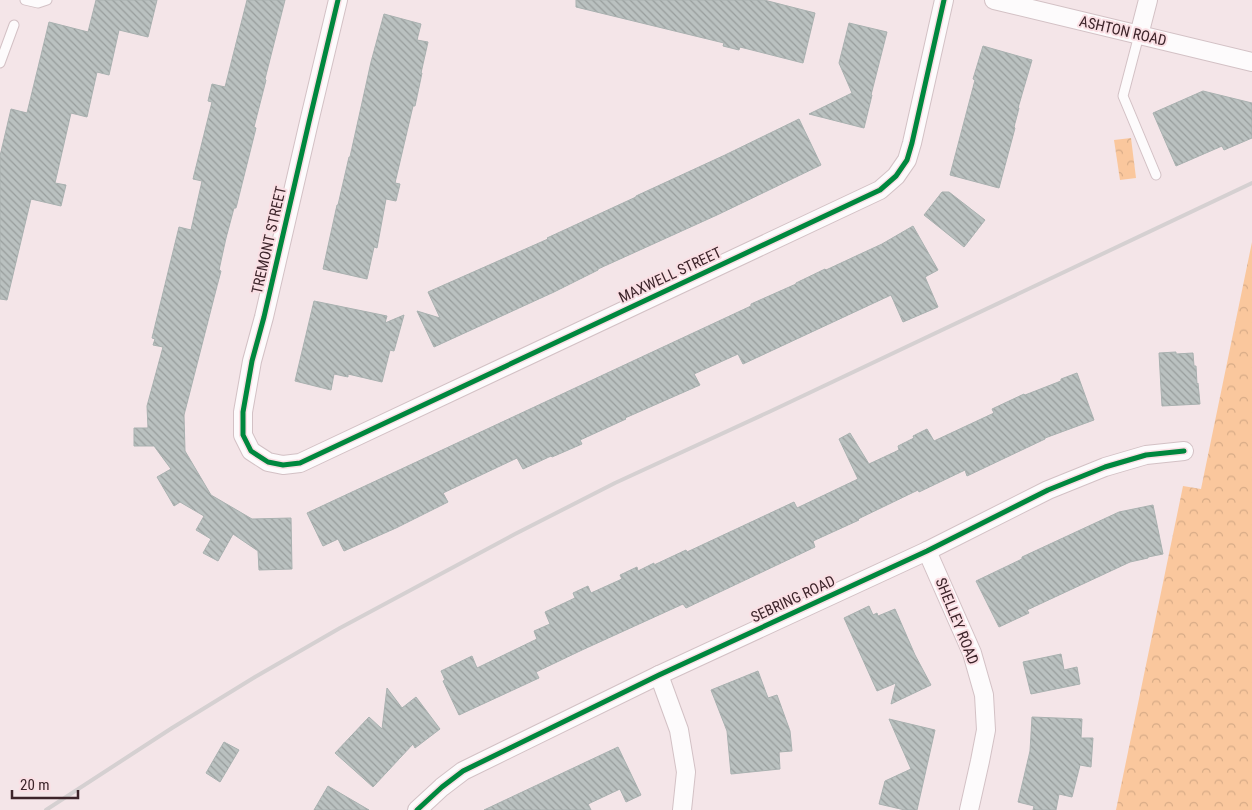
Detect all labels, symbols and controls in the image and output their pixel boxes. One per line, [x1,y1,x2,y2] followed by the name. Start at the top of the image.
[1078,12,1168,50] street label: ASHTON ROAD
[248,184,290,296] street label: TREMONT STREET
[616,243,724,307] street label: MAXWELL STREET
[748,572,838,626] street label: SEBRING ROAD
[931,575,983,667] street label: SHELLEY ROAD
[12,768,79,800] scale bar
[20,776,50,794] text: 20 m

